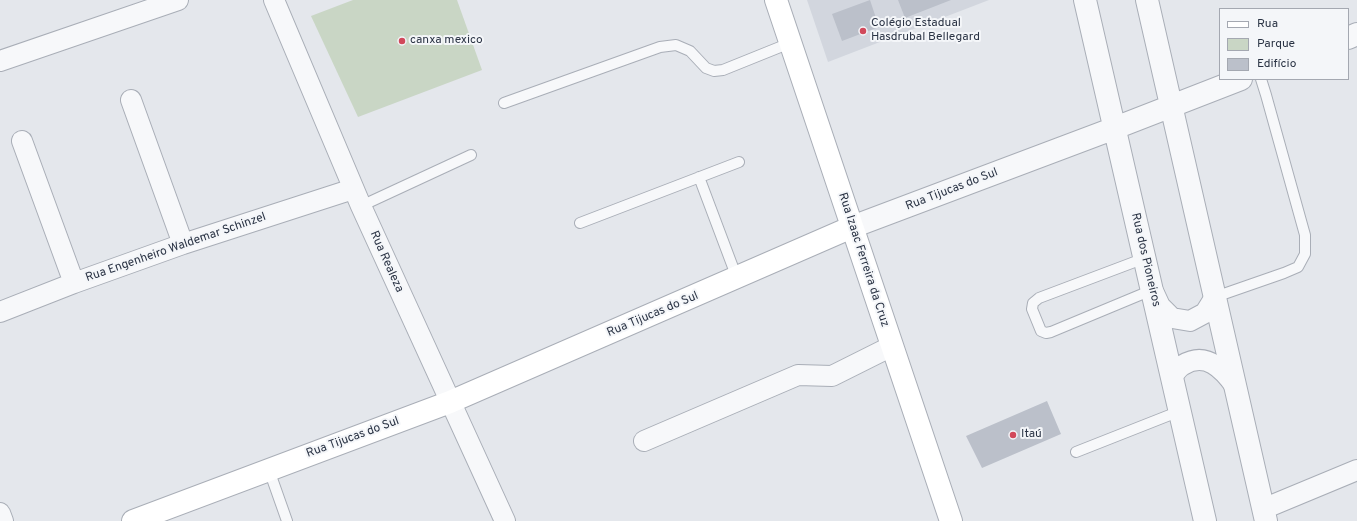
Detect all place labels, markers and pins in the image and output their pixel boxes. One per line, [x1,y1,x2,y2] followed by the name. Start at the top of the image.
[871,17,980,45] place label: Colégio Estadual Hasdrubal Bellegard
[858,26,868,36] marker: Colégio Estadual Hasdrubal Bellegard
[410,34,483,48] place label: canxa mexico
[397,36,407,46] marker: canxa mexico
[1021,428,1042,442] place label: Itaú
[1008,430,1018,440] marker: Itaú

